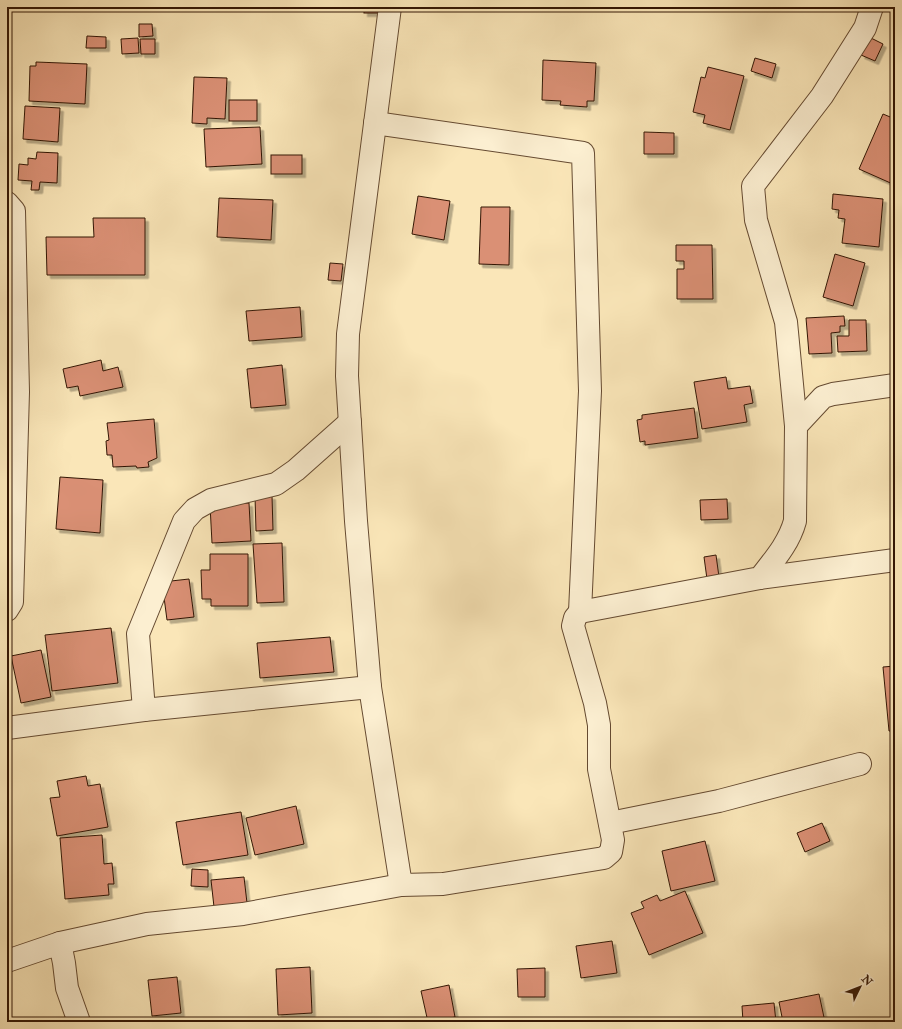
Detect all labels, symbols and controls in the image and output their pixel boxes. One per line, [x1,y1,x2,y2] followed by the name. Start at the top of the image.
[840,967,880,1007] north arrow
[858,972,876,989] text: N

